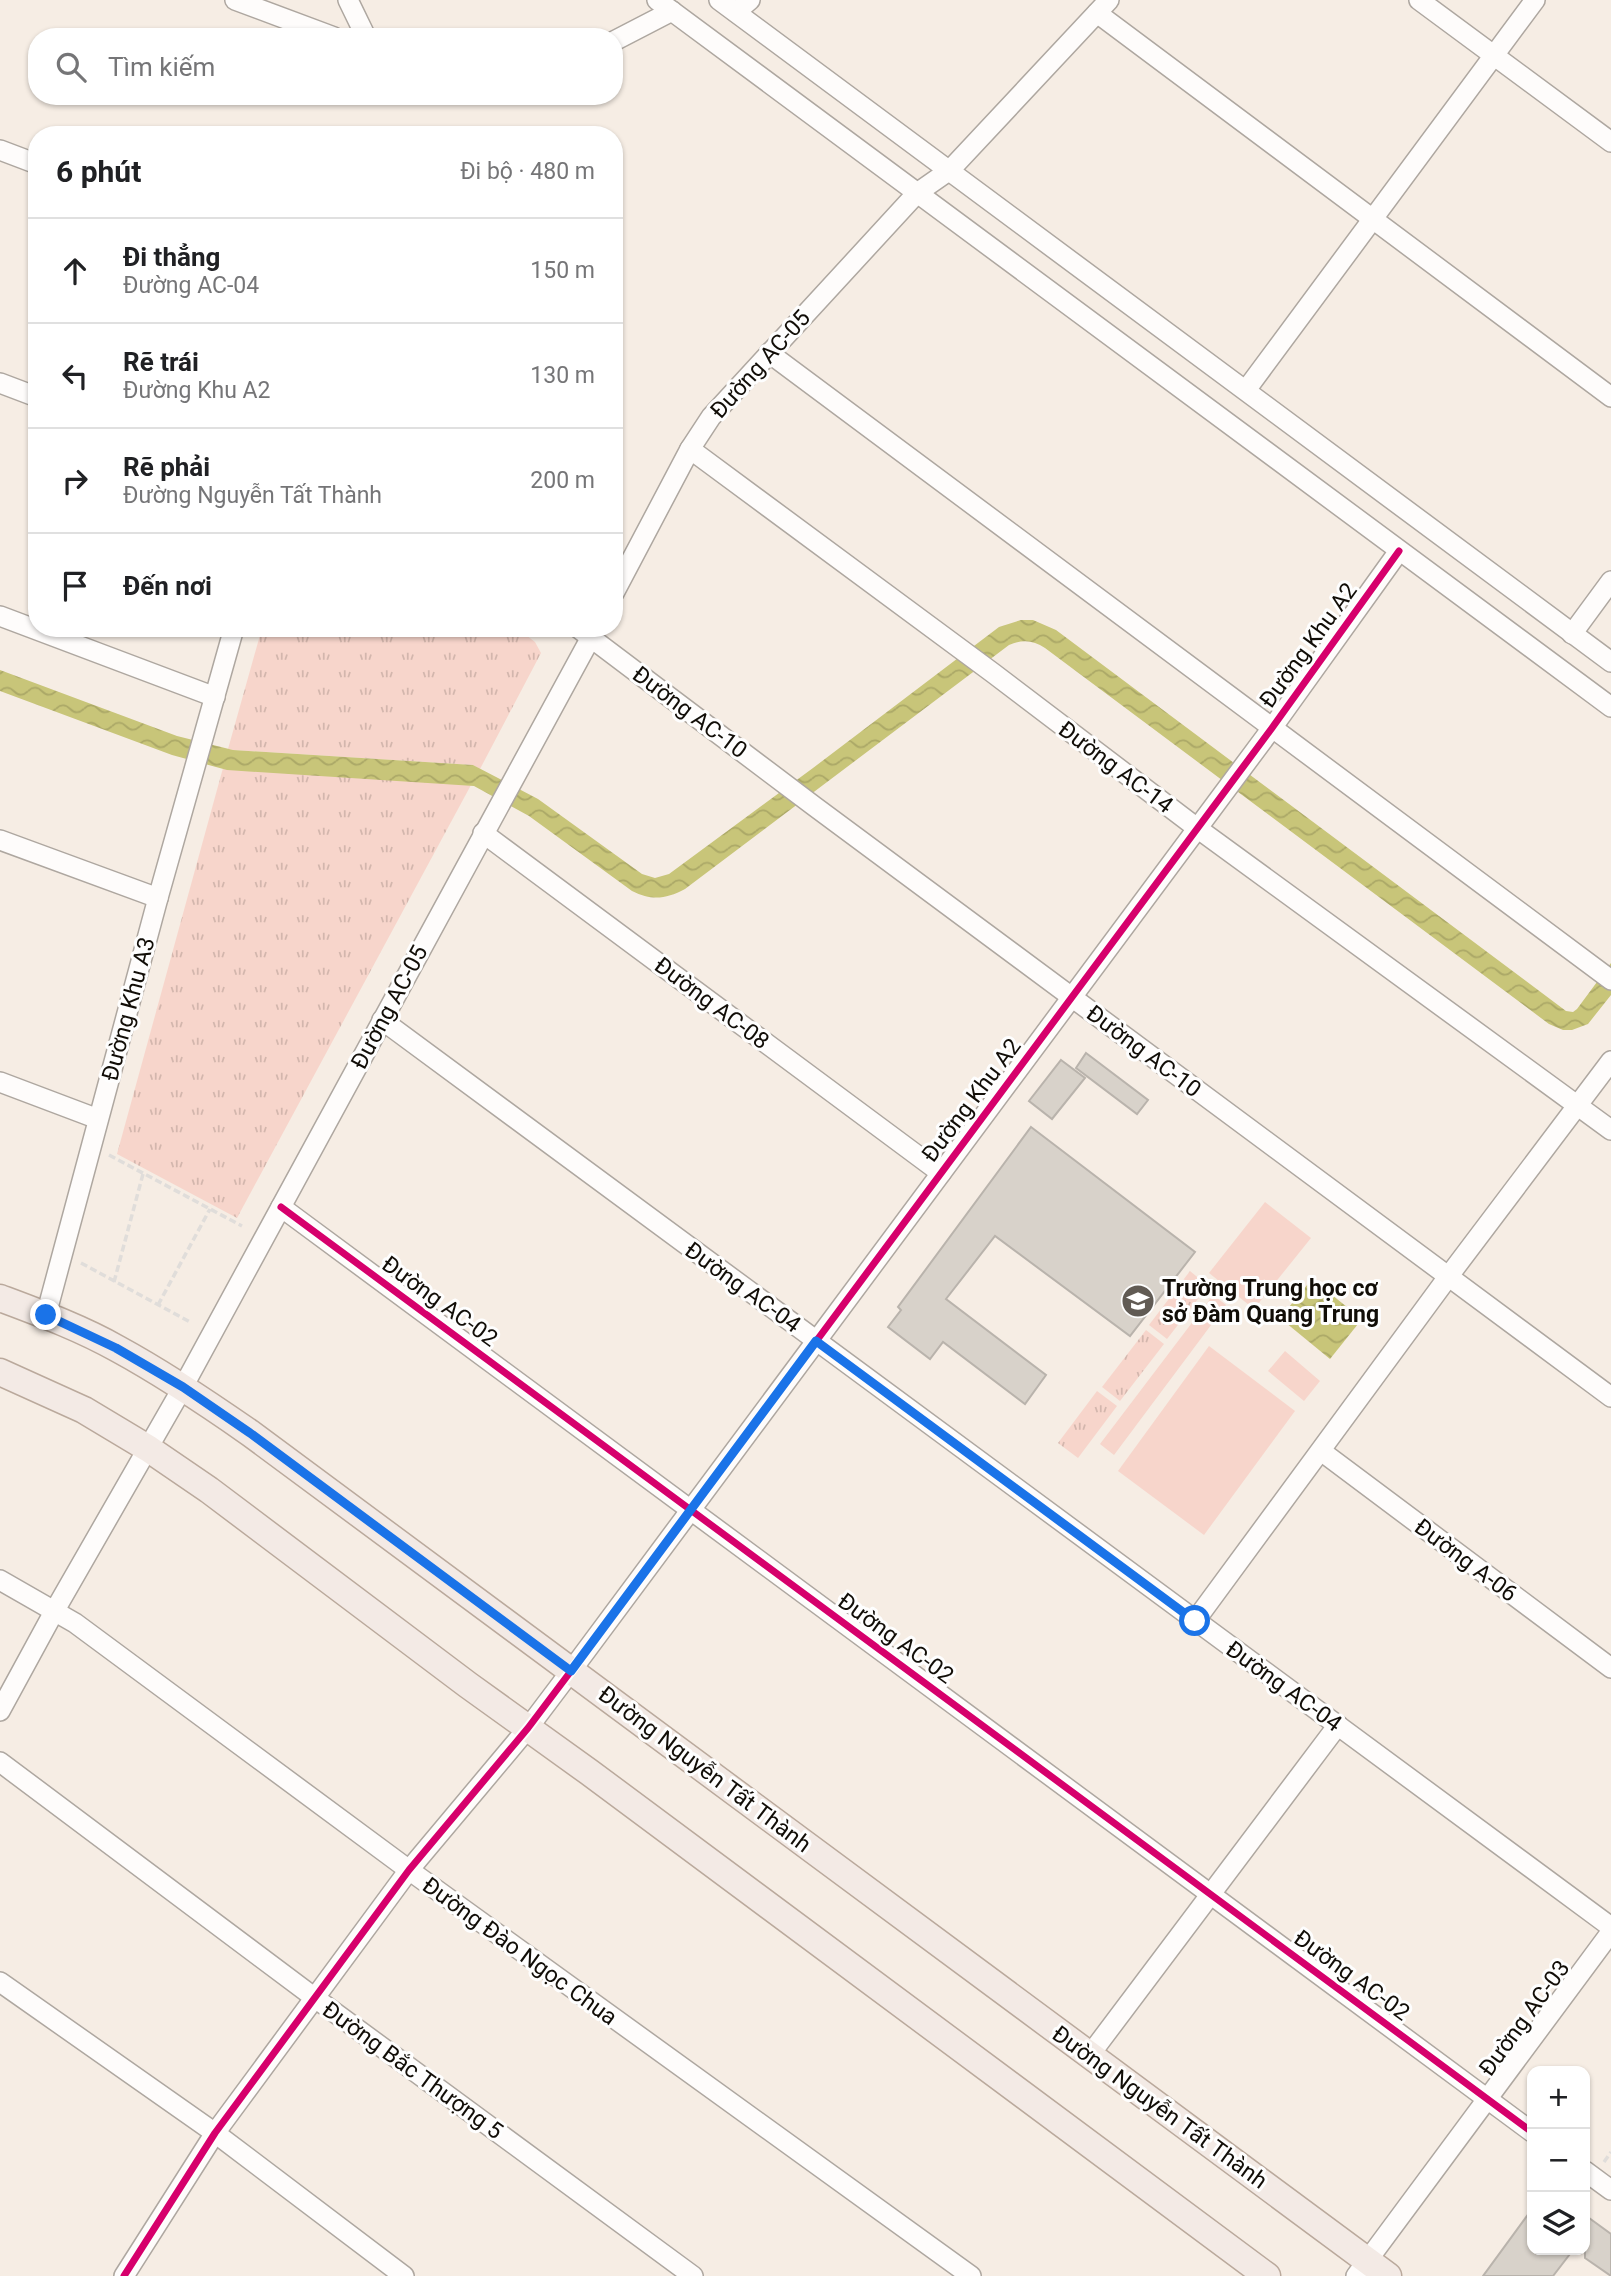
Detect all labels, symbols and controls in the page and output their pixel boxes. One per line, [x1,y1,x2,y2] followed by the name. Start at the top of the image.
[28,28,623,105] search box
[52,48,90,86] icon: search
[108,52,215,82] text: Tìm kiếm
[56,154,141,189] text: 6 phút
[460,158,595,185] text: Đi bộ · 480 m
[123,242,220,272] text: Đi thẳng
[56,252,94,290] icon: ahead
[530,257,595,284] text: 150 m
[123,272,259,299] text: Đường AC-04
[705,305,816,424] street label: Đường AC-05
[123,347,199,377] text: Rẽ trái
[56,357,94,395] icon: left
[530,362,595,389] text: 130 m
[123,377,271,404] text: Đường Khu A2
[123,452,210,482] text: Rẽ phải
[56,462,94,500] icon: right
[530,467,595,494] text: 200 m
[123,482,382,509] text: Đường Nguyễn Tất Thành
[56,567,94,605] icon: arrive
[123,571,212,601] text: Đến nơi
[1254,578,1363,713] street label: Đường Khu A2
[627,661,752,764] street label: Đường AC-10
[1053,716,1178,819] street label: Đường AC-14
[96,934,161,1084] street label: Đường Khu A3
[346,941,433,1074] street label: Đường AC-05
[649,952,774,1055] street label: Đường AC-08
[1081,1000,1206,1103] street label: Đường AC-10
[916,1033,1027,1167] street label: Đường Khu A2
[680,1236,806,1338] street label: Đường AC-04
[377,1250,503,1352] street label: Đường AC-02
[1162,1275,1379,1328] place label: Trường Trung học cơ sở Đàm Quang Trung
[1119,1282,1157,1320] school or university icon: Trường Trung học cơ sở Đàm Quang Trung
[30,1299,61,1330] route end
[1409,1513,1522,1608] street label: Đường A-06
[833,1587,959,1689] street label: Đường AC-02
[1179,1605,1210,1636] route start
[1221,1635,1347,1737] street label: Đường AC-04
[593,1681,816,1858] street label: Đường Nguyễn Tất Thành
[417,1872,622,2031] street label: Đường Đào Ngọc Chua
[1289,1924,1415,2026] street label: Đường AC-02
[1473,1955,1575,2081] street label: Đường AC-03
[317,1996,508,2145] street label: Đường Bắc Thượng 5
[1047,2020,1272,2194] street label: Đường Nguyễn Tất Thành
[1527,2066,1590,2255] map controls
[1527,2066,1590,2129] button: +
[1527,2129,1590,2192] button: −
[1527,2192,1590,2255] button: layers

